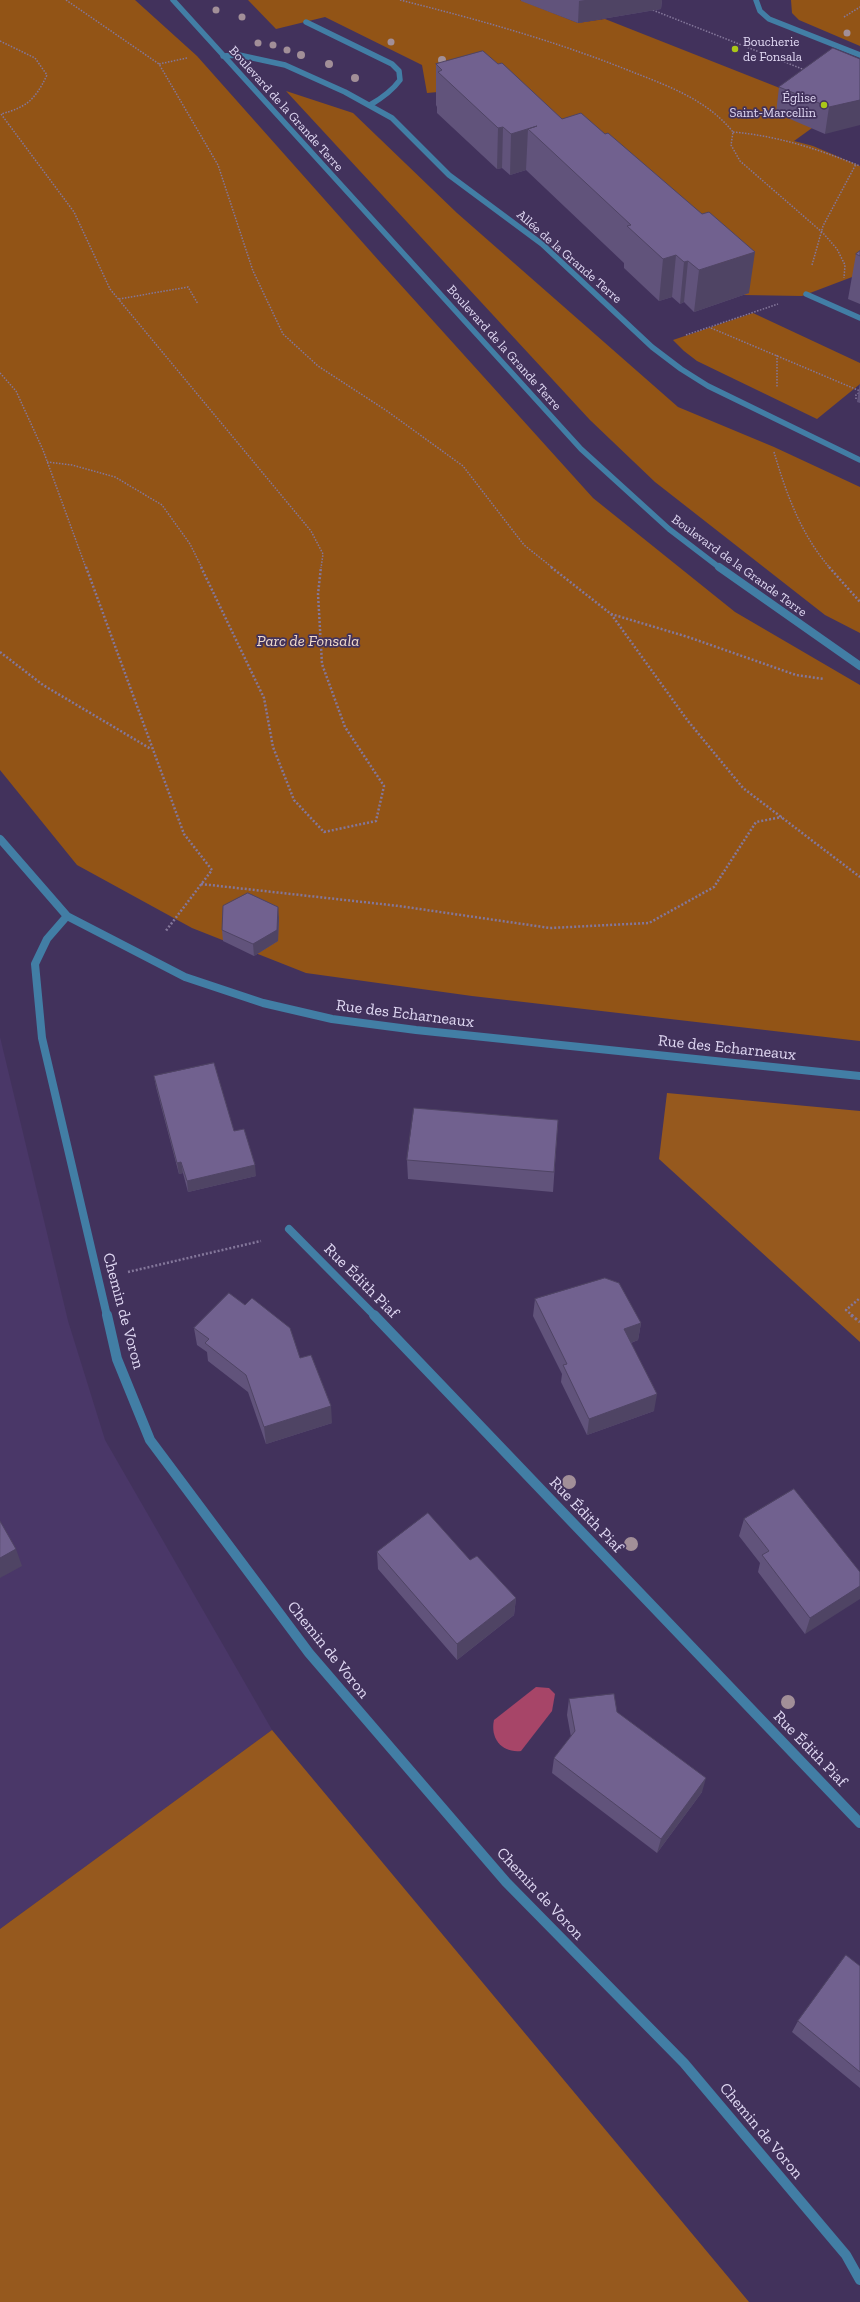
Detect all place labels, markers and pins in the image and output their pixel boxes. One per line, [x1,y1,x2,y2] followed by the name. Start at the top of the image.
[743,34,802,65] place label: Boucherie de Fonsala
[730,44,740,54] marker: Boucherie de Fonsala
[729,90,816,121] place label: Église Saint-Marcellin
[819,100,829,110] marker: Église Saint-Marcellin

